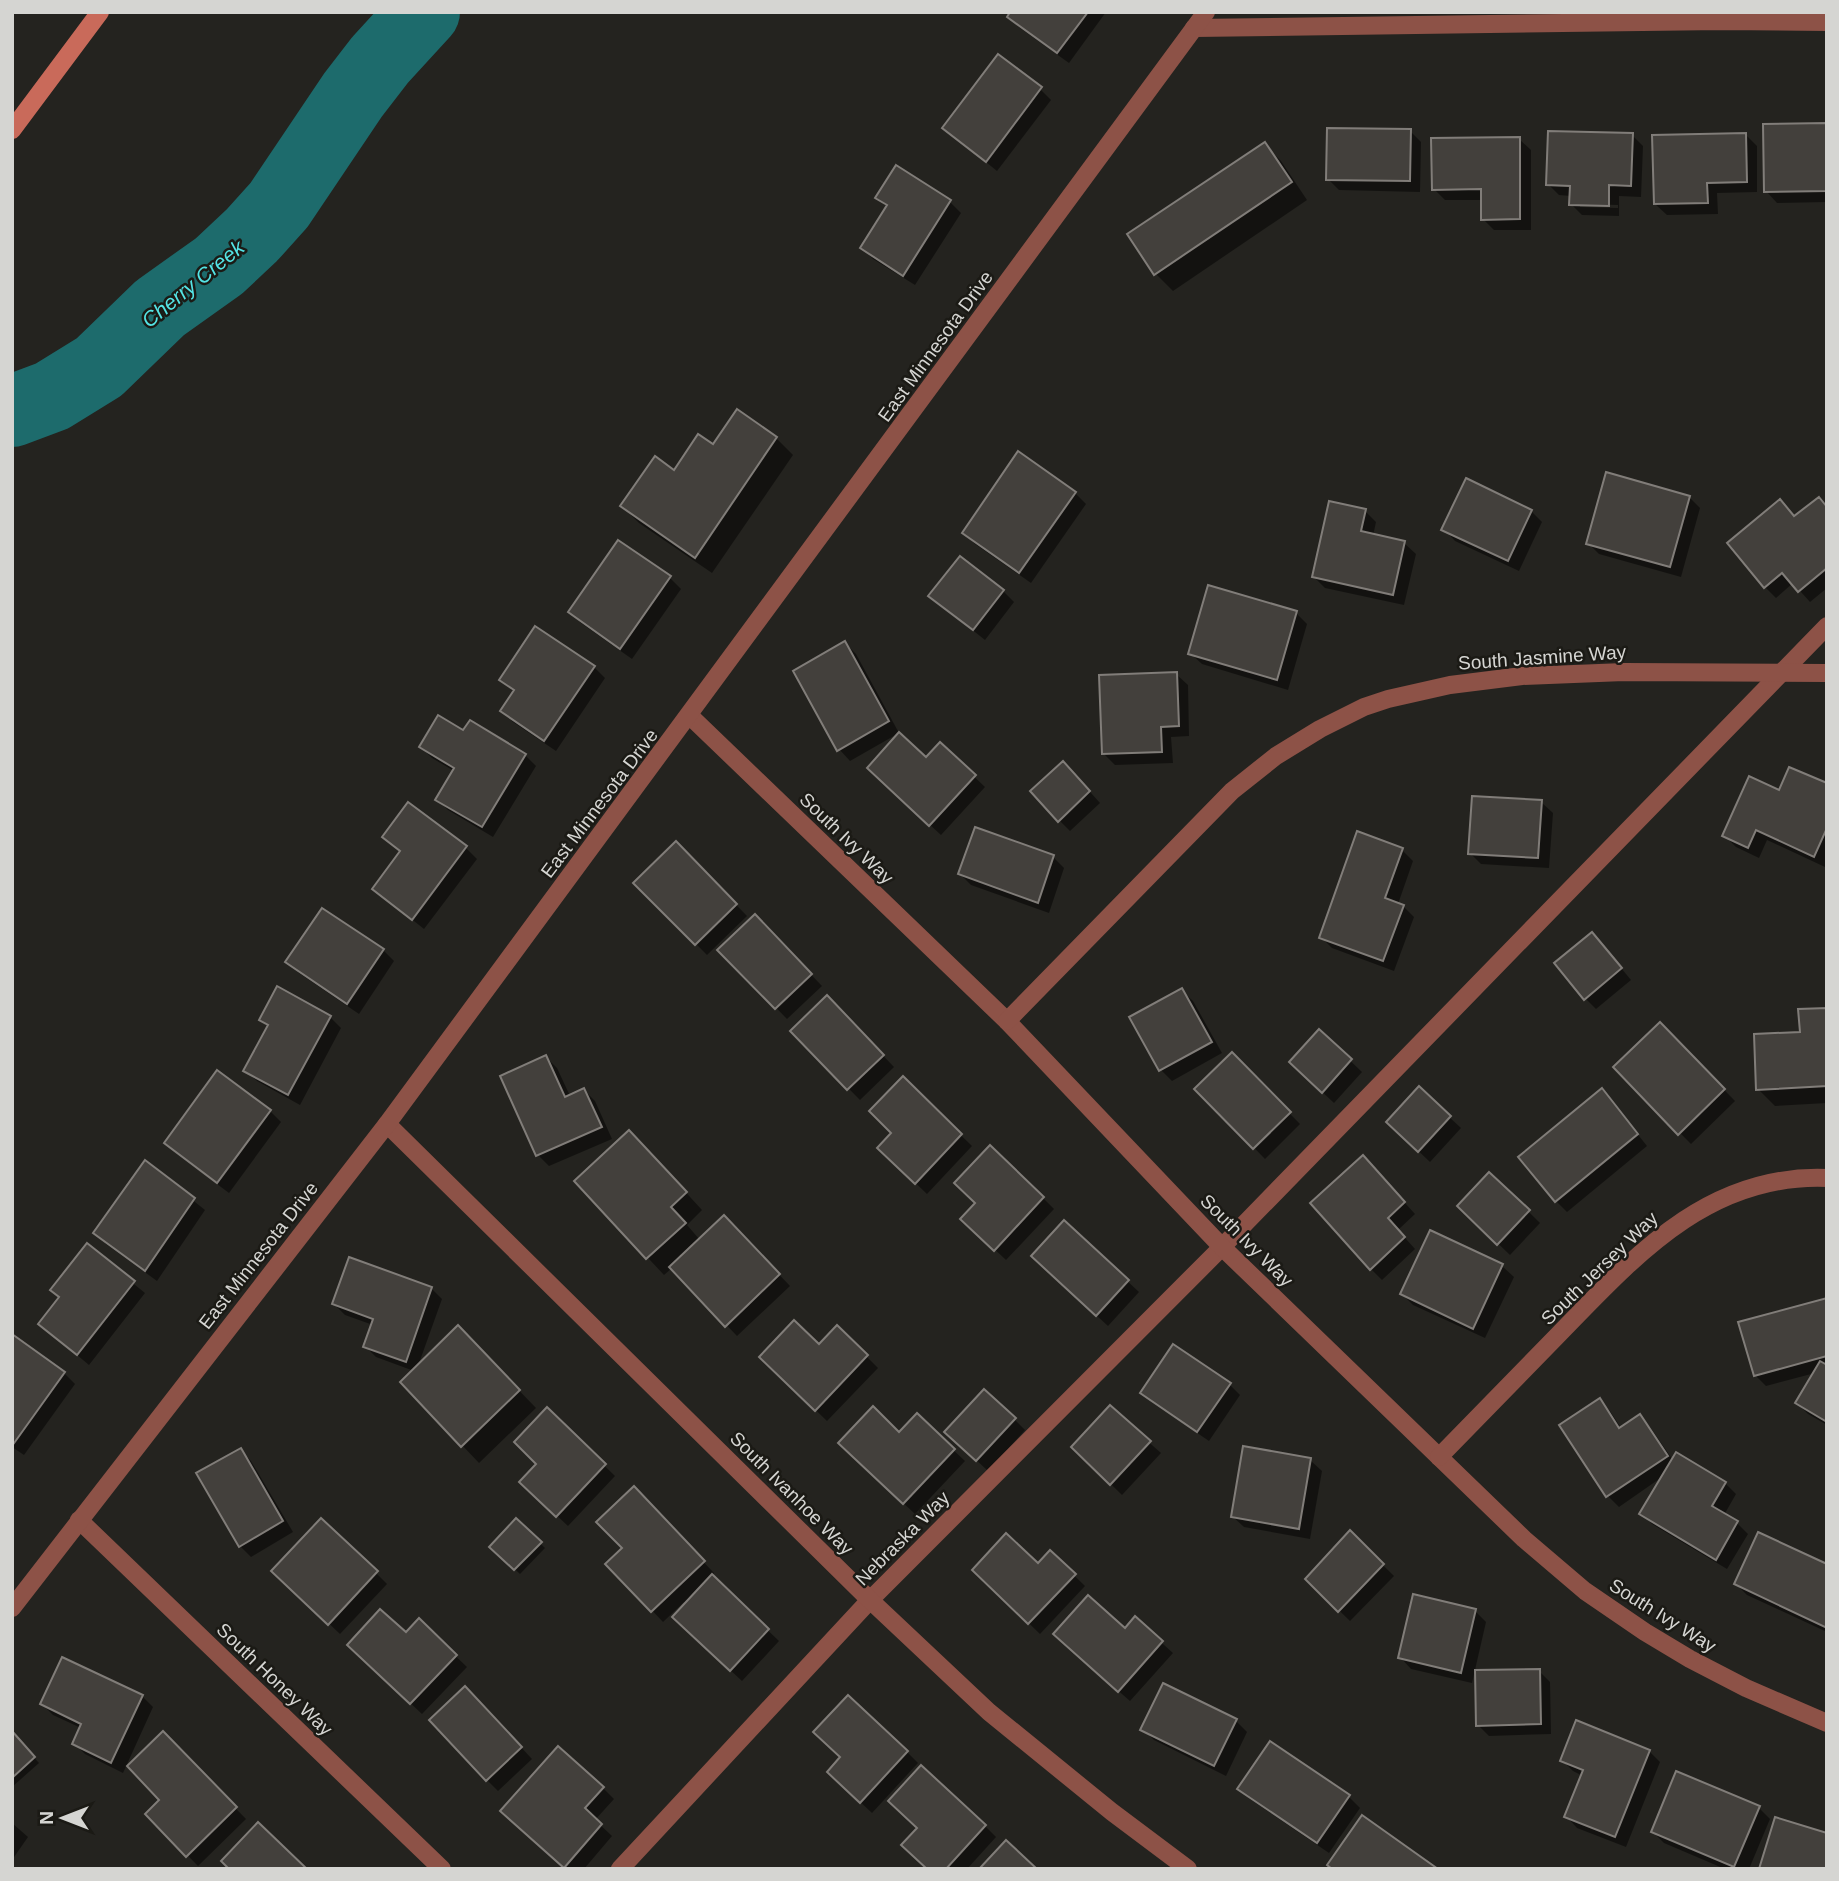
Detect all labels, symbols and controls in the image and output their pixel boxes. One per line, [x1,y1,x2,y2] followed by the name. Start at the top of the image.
[137,234,250,332] water label: Cherry Creek
[874,267,997,426] street label: East Minnesota Drive
[1457,641,1627,674] street label: South Jasmine Way
[537,725,662,882] street label: East Minnesota Drive
[796,789,898,889] street label: South Ivy Way
[195,1178,322,1333] street label: East Minnesota Drive
[1196,1190,1297,1291] street label: South Ivy Way
[1537,1207,1662,1329] street label: South Jersey Way
[726,1428,858,1560] street label: South Ivanhoe Way
[851,1487,954,1590] street label: Nebraska Way
[1606,1574,1720,1657] street label: South Ivy Way
[213,1619,337,1740] street label: South Honey Way
[28,1783,98,1853] north arrow
[36,1811,57,1825] text: N

